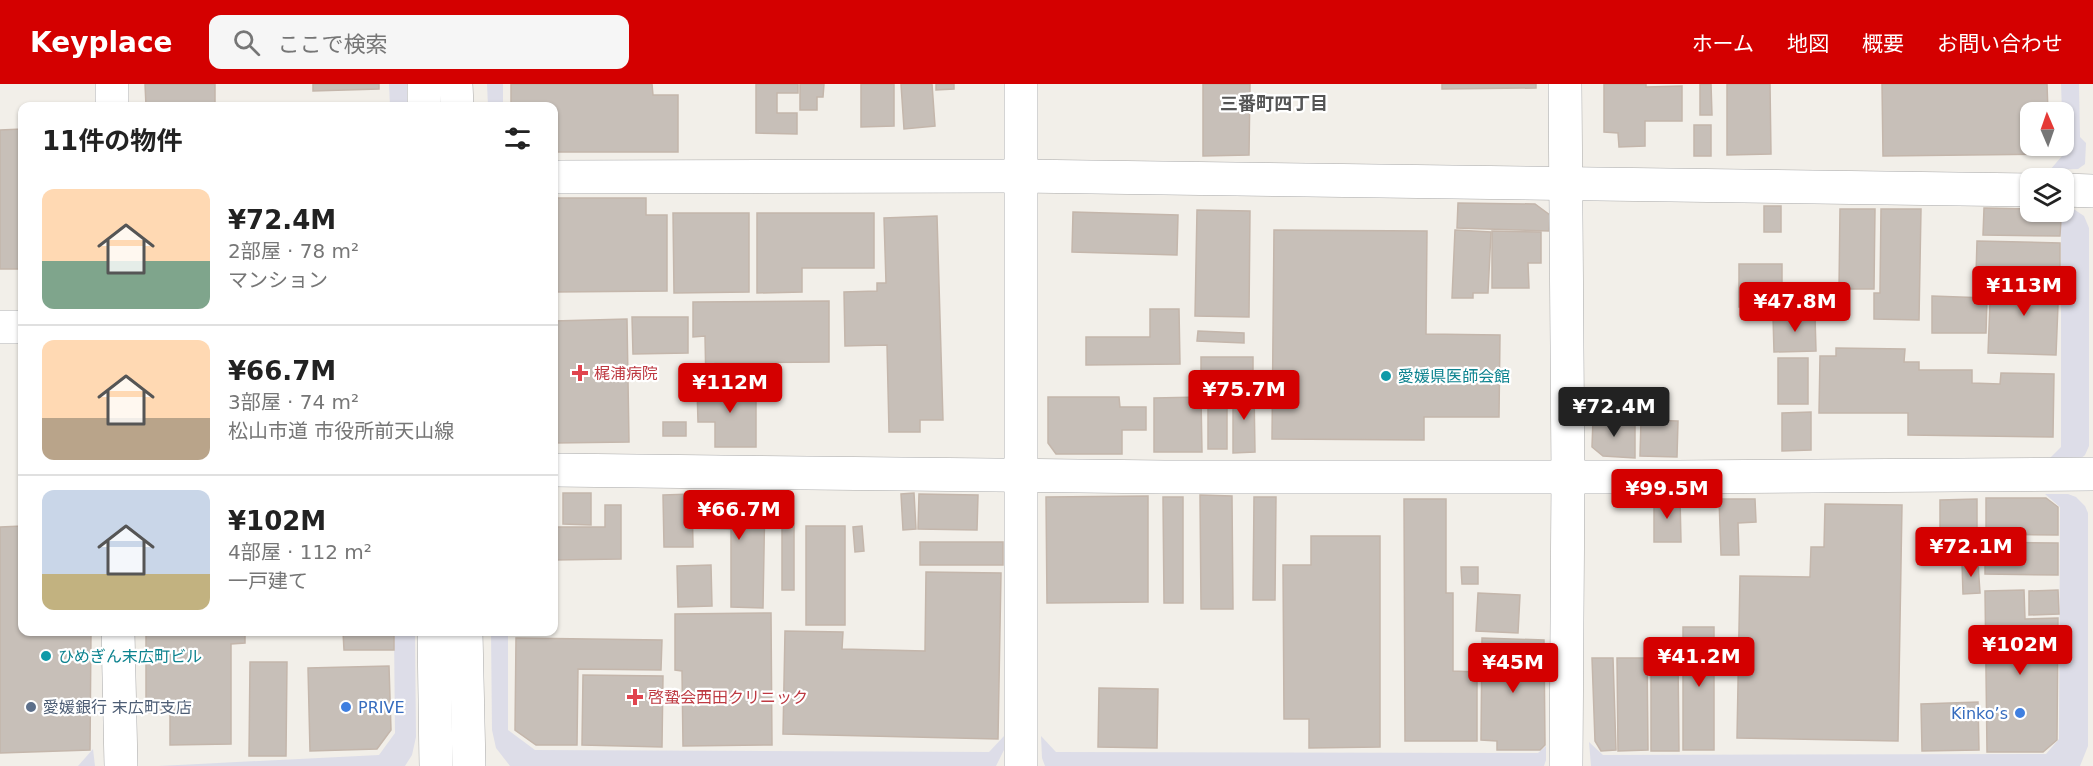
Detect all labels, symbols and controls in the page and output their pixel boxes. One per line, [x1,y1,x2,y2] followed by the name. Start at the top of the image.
[209,15,629,69] search box
[30,26,173,59] text: Keyplace
[230,26,263,59] icon: search
[278,32,388,57] text: ここで検索
[1692,32,1754,56] text: ホーム
[1787,32,1829,56] text: 地図
[1862,32,1904,56] text: 概要
[1937,32,2063,56] text: お問い合わせ
[1220,93,1328,114] district label: 三番町四丁目
[2020,102,2074,156] north arrow
[2020,102,2074,222] map controls
[501,122,534,155] icon: filters
[42,126,182,156] text: 11件の物件
[2020,168,2074,222] button: layers
[228,205,336,235] text: ¥72.4M
[90,213,162,285] icon: home
[228,239,359,263] text: 2部屋 · 78 m²
[1982,266,2066,317] pin: ¥113M
[228,268,328,292] text: マンション
[1986,273,2062,297] text: ¥113M
[1746,282,1844,333] pin: ¥47.8M
[1753,289,1837,313] text: ¥47.8M
[228,356,336,386] text: ¥66.7M
[688,363,772,414] pin: ¥112M
[90,364,162,436] icon: home
[571,364,589,382] marker: 梶浦病院
[594,364,658,383] place label: 梶浦病院
[1398,367,1510,386] place label: 愛媛県医師会館
[1379,369,1393,383] marker: 愛媛県医師会館
[692,370,768,394] text: ¥112M
[1195,370,1293,421] pin: ¥75.7M
[1202,377,1286,401] text: ¥75.7M
[1565,387,1663,438] pin: ¥72.4M
[228,390,359,414] text: 3部屋 · 74 m²
[1572,394,1656,418] text: ¥72.4M
[228,419,454,443] text: 松山市道 市役所前天山線
[1618,469,1716,520] pin: ¥99.5M
[1625,476,1709,500] text: ¥99.5M
[690,490,788,541] pin: ¥66.7M
[697,497,781,521] text: ¥66.7M
[228,506,326,536] text: ¥102M
[90,514,162,586] icon: home
[1922,527,2020,578] pin: ¥72.1M
[1929,534,2013,558] text: ¥72.1M
[228,540,372,564] text: 4部屋 · 112 m²
[228,569,308,593] text: 一戸建て
[1978,625,2062,676] pin: ¥102M
[1982,632,2058,656] text: ¥102M
[1650,637,1748,688] pin: ¥41.2M
[1477,643,1549,694] pin: ¥45M
[1657,644,1741,668] text: ¥41.2M
[58,647,202,666] place label: ひめぎん末広町ビル
[39,649,53,663] marker: ひめぎん末広町ビル
[1482,650,1544,674] text: ¥45M
[626,688,644,706] marker: 啓蟄会西田クリニック
[648,688,808,707] place label: 啓蟄会西田クリニック
[43,698,192,717] place label: 愛媛銀行 末広町支店
[358,698,405,717] place label: PRIVE
[24,700,38,714] marker: 愛媛銀行 末広町支店
[339,700,353,714] marker: PRIVE
[1951,704,2008,723] place label: Kinko’s
[2013,706,2027,720] marker: Kinko’s

